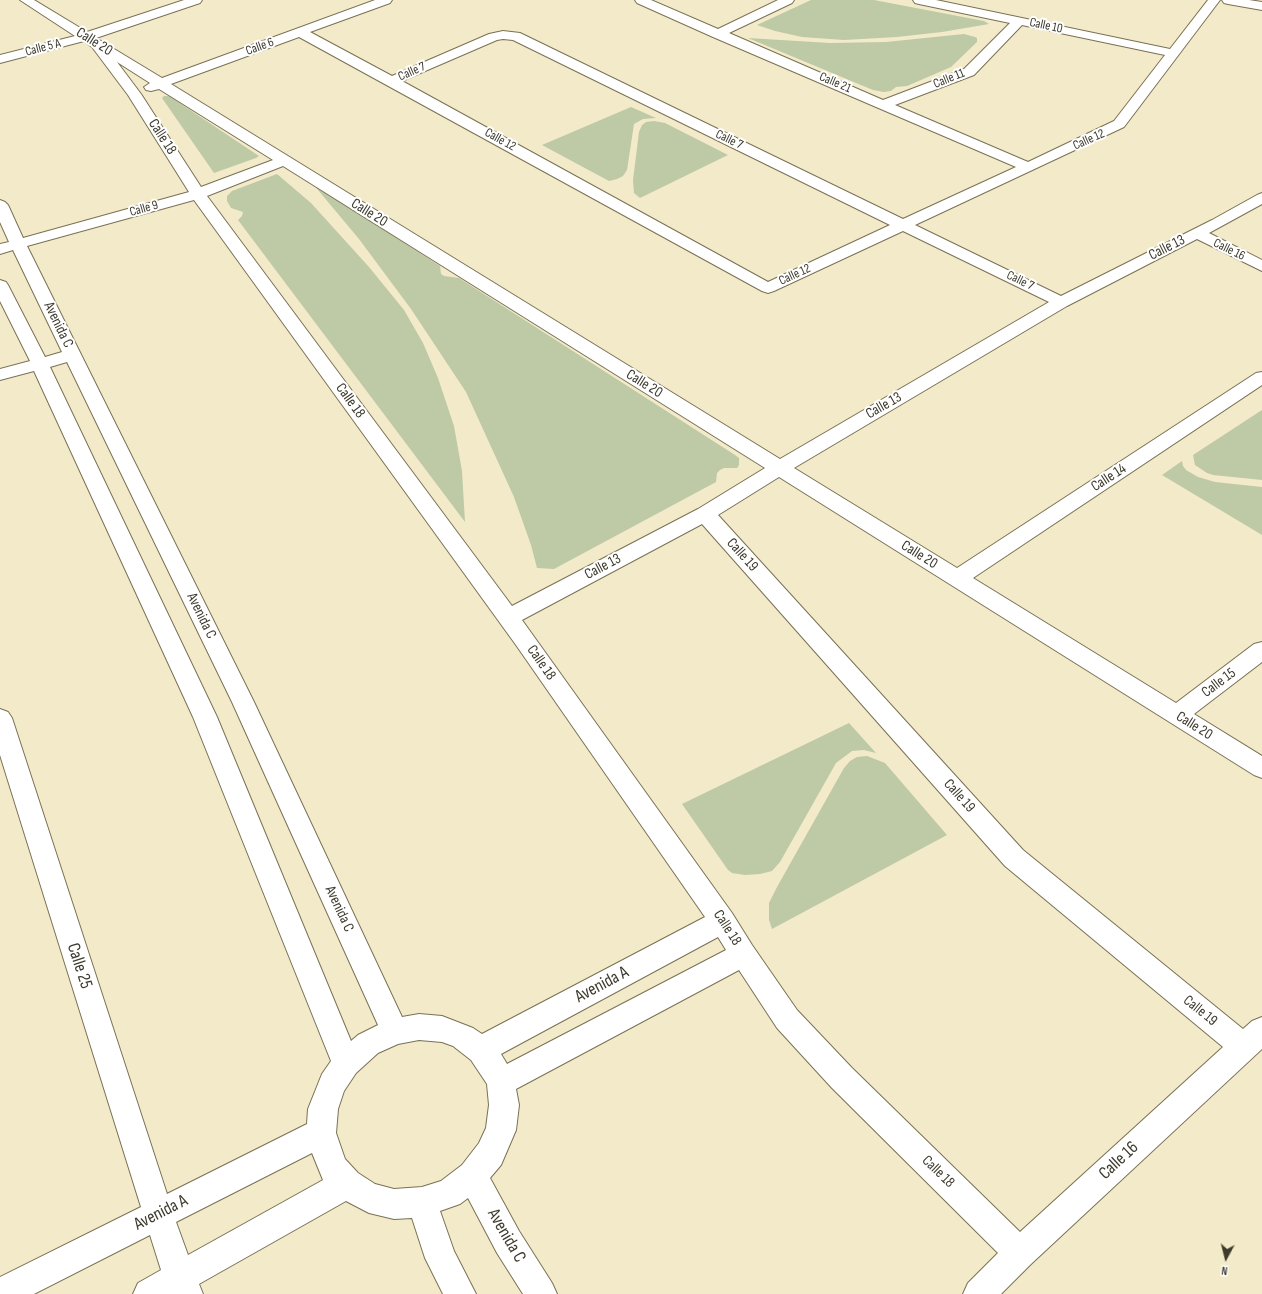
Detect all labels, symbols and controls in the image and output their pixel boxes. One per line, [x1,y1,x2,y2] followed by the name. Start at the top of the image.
[1028,15,1064,37] street label: Calle 10
[72,24,116,60] street label: Calle 20
[244,35,276,59] street label: Calle 6
[24,36,62,60] street label: Calle 5 A
[396,59,428,85] street label: Calle 7
[931,66,967,92] street label: Calle 11
[817,69,853,97] street label: Calle 21
[144,116,180,158] street label: Calle 18
[482,125,518,155] street label: Calle 12
[1071,126,1107,154] street label: Calle 12
[713,127,745,153] street label: Calle 7
[347,195,391,231] street label: Calle 20
[128,198,160,220] street label: Calle 9
[1146,231,1188,265] street label: Calle 13
[1211,236,1247,264] street label: Calle 16
[777,261,813,289] street label: Calle 12
[1004,268,1036,294] street label: Calle 7
[39,299,77,351] street label: Avenida C
[622,366,666,402] street label: Calle 20
[331,380,369,422] street label: Calle 18
[863,389,905,423] street label: Calle 13
[1088,460,1130,496] street label: Calle 14
[722,535,762,575] street label: Calle 19
[897,537,941,573] street label: Calle 20
[582,550,624,584] street label: Calle 13
[182,590,220,642] street label: Avenida C
[523,642,559,684] street label: Calle 18
[1198,664,1240,702] street label: Calle 15
[1172,708,1216,744] street label: Calle 20
[939,776,979,816] street label: Calle 19
[321,883,357,935] street label: Avenida C
[709,907,745,949] street label: Calle 18
[62,940,96,992] street label: Calle 25
[572,962,632,1008] street label: Avenida A
[1179,992,1221,1030] street label: Calle 19
[1095,1137,1143,1185] street label: Calle 16
[918,1152,958,1192] street label: Calle 18
[130,1190,192,1236] street label: Avenida A
[482,1205,530,1267] street label: Avenida C
[1206,1238,1246,1278] north arrow
[1221,1264,1228,1277] text: N

